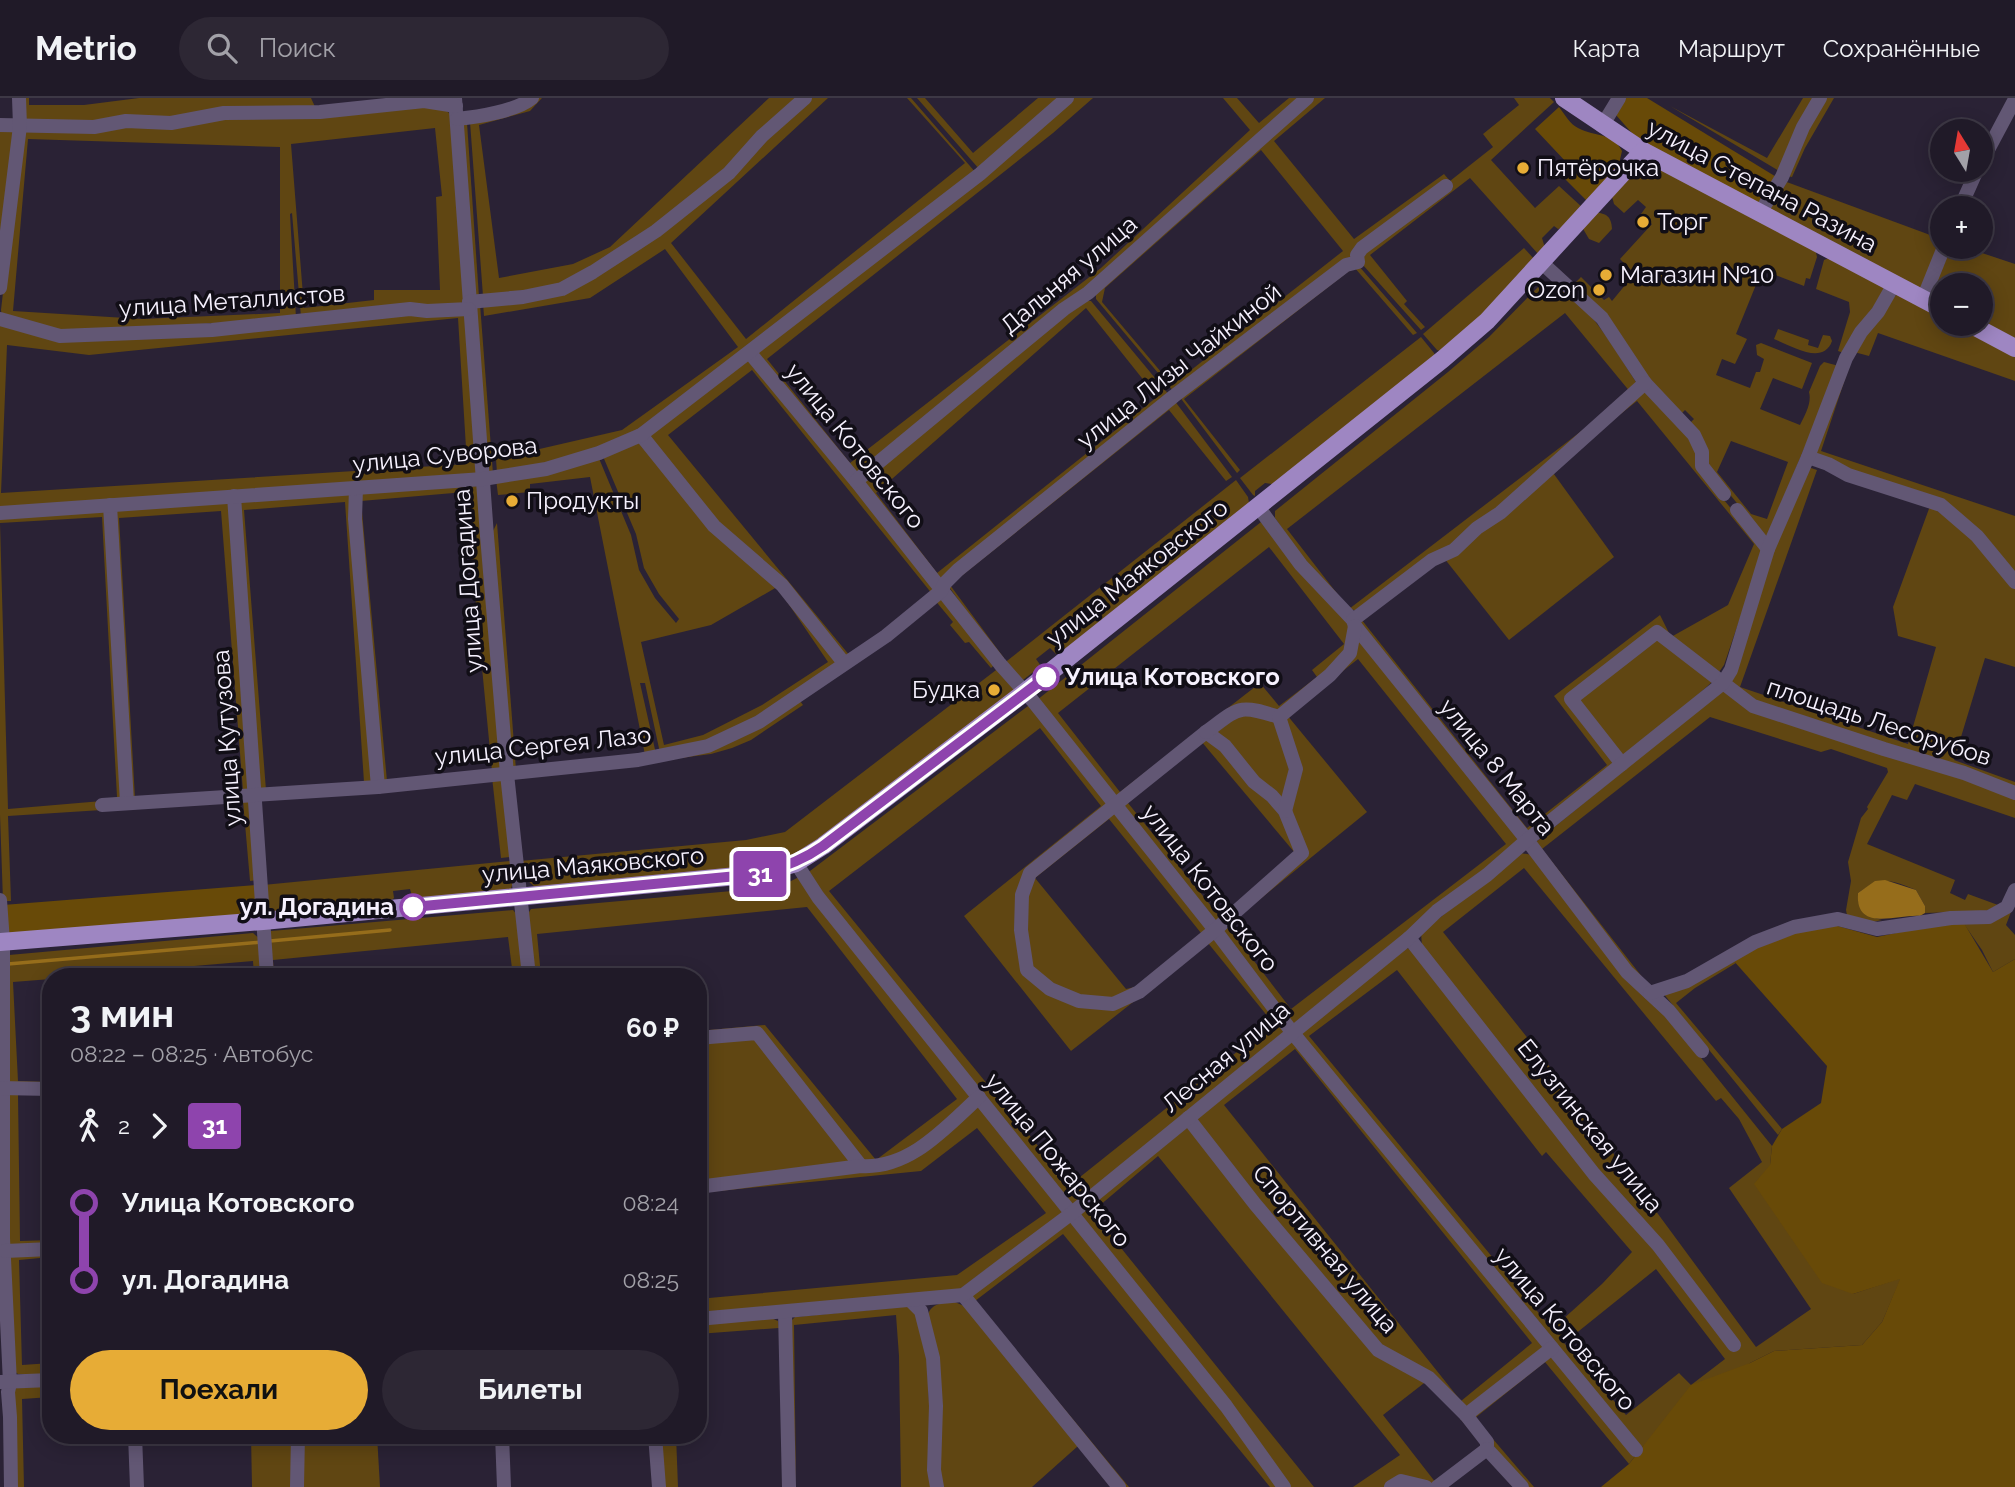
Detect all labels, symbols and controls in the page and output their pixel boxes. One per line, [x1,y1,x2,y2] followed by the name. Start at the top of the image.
[179,17,669,80] search box
[35,29,137,68] text: Metrio
[203,29,241,67] icon: search
[259,33,336,63] text: Поиск
[1572,34,1640,63] text: Карта
[1678,34,1785,63] text: Маршрут
[1823,34,1980,63] text: Сохранённые
[1642,113,1882,258] street label: улица Степана Разина
[1930,119,1993,182] north arrow
[1930,119,1993,336] map controls
[1537,153,1659,182] place label: Пятёрочка
[1515,160,1531,176] marker: Пятёрочка
[1930,196,1993,259] button: +
[1657,207,1708,236] place label: Торг
[995,209,1143,340] street label: Дальняя улица
[1635,214,1651,230] marker: Торг
[1620,260,1775,289] place label: Магазин №10
[1598,267,1614,283] marker: Магазин №10
[1930,273,1993,336] button: −
[1527,275,1585,304] place label: Ozon
[1071,277,1287,454] street label: улица Лизы Чайкиной
[118,278,346,323] street label: улица Металлистов
[1591,282,1607,298] marker: Ozon
[780,357,931,534] street label: улица Котовского
[351,430,539,479] street label: улица Суворова
[526,486,639,515] place label: Продукты
[447,488,488,674] street label: улица Догадина
[504,493,520,509] marker: Продукты
[1040,493,1233,653] street label: улица Маяковского
[206,649,247,827] street label: улица Кутузова
[1064,662,1280,691] place label: Улица Котовского
[1033,664,1059,690] marker: Улица Котовского
[1763,672,1995,771] street label: площадь Лесорубов
[912,675,980,704] place label: Будка
[986,682,1002,698] marker: Будка
[1433,692,1561,841] street label: улица 8 Марта
[433,720,653,771] street label: улица Сергея Лазо
[1136,798,1285,977] street label: улица Котовского
[481,840,705,889] street label: улица Маяковского
[728,851,792,897] line badge: 31
[747,859,773,888] text: 31
[240,892,394,921] place label: ул. Догадина
[400,894,426,920] marker: ул. Догадина
[70,991,174,1036] text: 3 мин
[1156,995,1295,1118] street label: Лесная улица
[626,1013,679,1043] text: 60 ₽
[1512,1033,1669,1218] street label: Елузгинская улица
[70,1040,313,1067] text: 08:22 – 08:25 · Автобус
[979,1067,1137,1253] street label: улица Пожарского
[70,1107,108,1145] icon: walk
[140,1107,178,1145] icon: forward
[202,1111,227,1140] text: 31
[118,1112,130,1139] text: 2
[1247,1159,1404,1339] street label: Спортивная улица
[122,1188,355,1218] text: Улица Котовского
[622,1189,679,1216] text: 08:24
[1489,1241,1642,1416] street label: улица Котовского
[122,1265,289,1295] text: ул. Догадина
[622,1266,679,1293] text: 08:25
[70,1350,368,1430] button: Поехали
[382,1350,679,1430] button: Билеты

